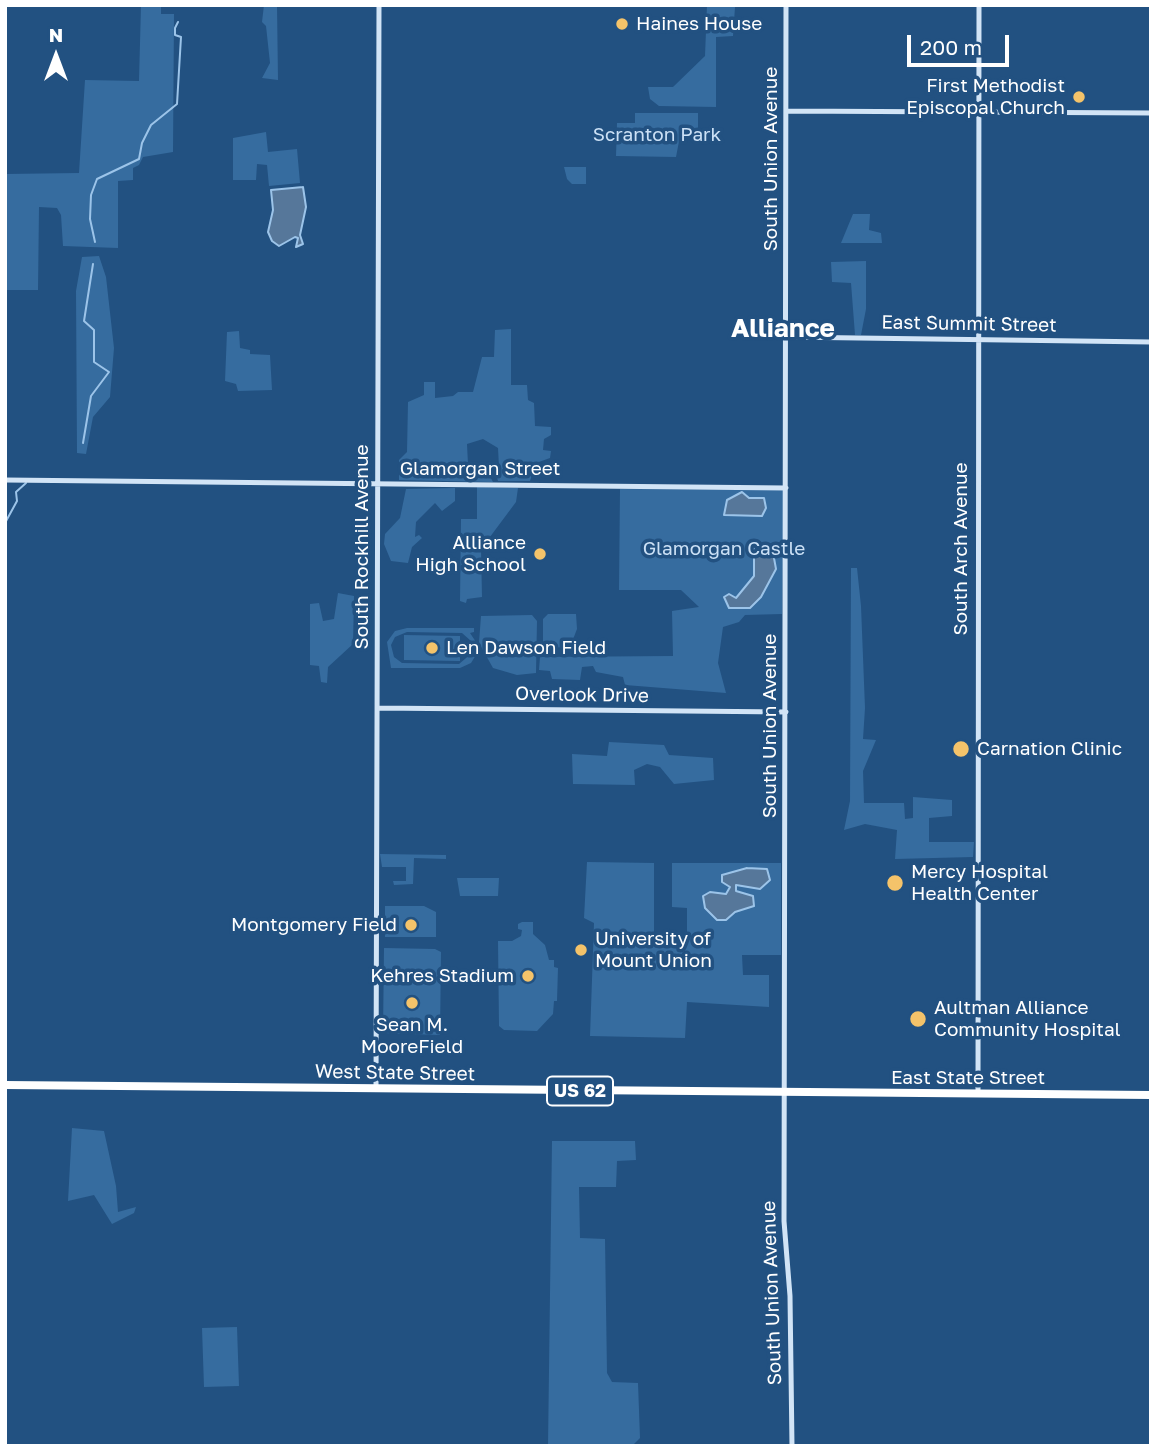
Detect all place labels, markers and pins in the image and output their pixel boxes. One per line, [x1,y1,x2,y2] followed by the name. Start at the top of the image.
[636,13,762,35] place label: Haines House
[614,16,630,32] marker: Haines House
[906,75,1065,119] place label: First Methodist Episcopal Church
[1071,89,1087,105] marker: First Methodist Episcopal Church
[415,532,526,576] place label: Alliance High School
[532,546,548,562] marker: Alliance High School
[446,637,606,659] place label: Len Dawson Field
[424,640,440,656] marker: Len Dawson Field
[977,738,1122,760] place label: Carnation Clinic
[951,739,971,759] marker: Carnation Clinic
[911,861,1048,905] place label: Mercy Hospital Health Center
[885,873,905,893] marker: Mercy Hospital Health Center
[231,914,397,936] place label: Montgomery Field
[403,917,419,933] marker: Montgomery Field
[595,928,712,972] place label: University of Mount Union
[573,942,589,958] marker: University of Mount Union
[370,965,514,987] place label: Kehres Stadium
[520,968,536,984] marker: Kehres Stadium
[404,995,420,1011] marker: Sean M. MooreField
[934,997,1121,1041] place label: Aultman Alliance Community Hospital
[908,1009,928,1029] marker: Aultman Alliance Community Hospital
[361,1014,463,1058] place label: Sean M. MooreField

